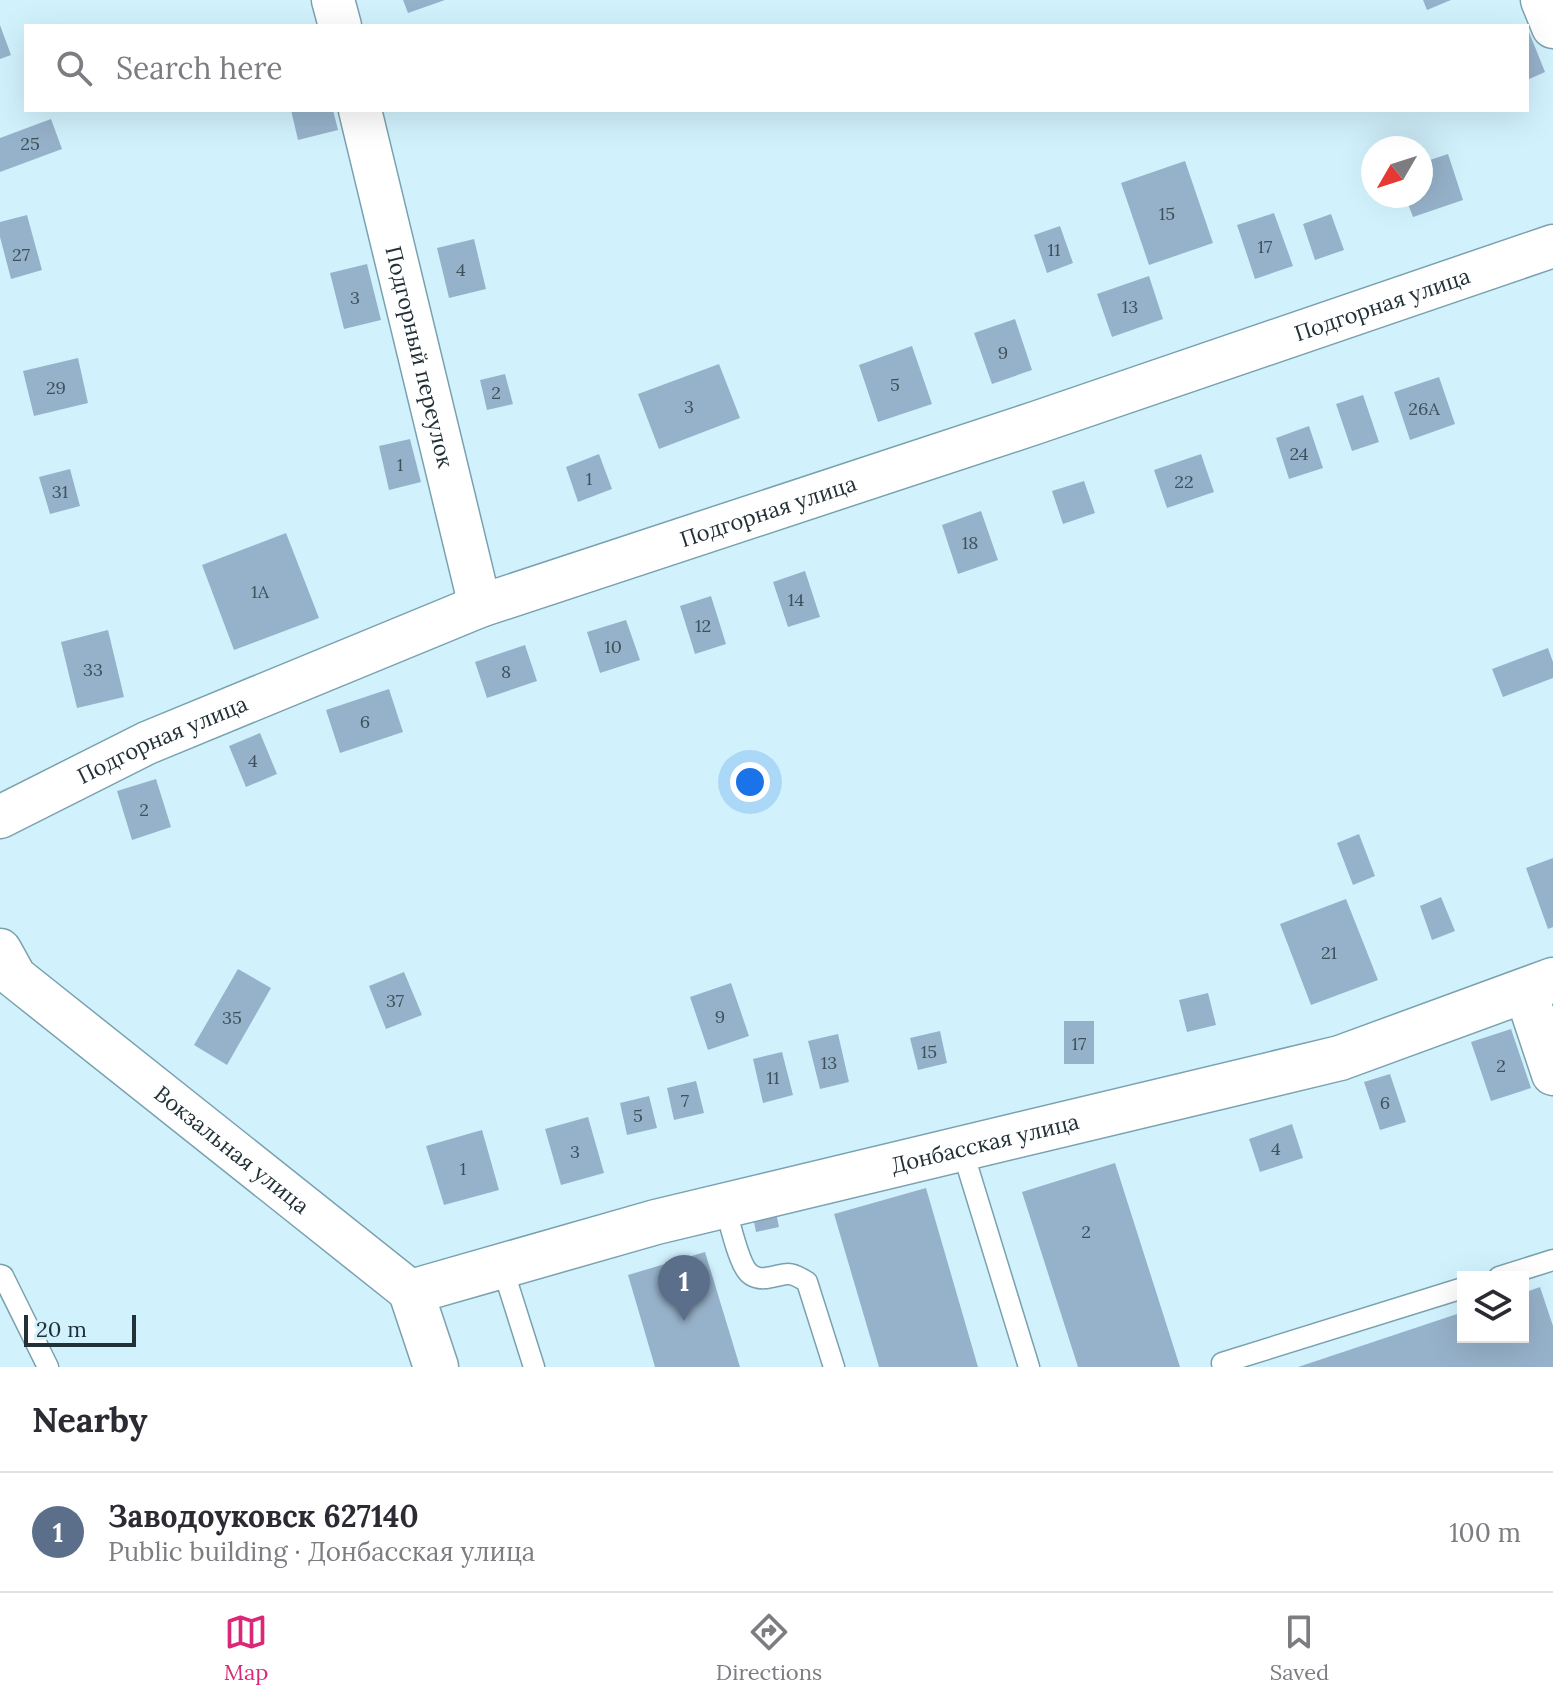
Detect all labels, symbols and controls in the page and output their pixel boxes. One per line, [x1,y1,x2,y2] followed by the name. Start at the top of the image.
[24,24,1529,112] search box
[52,46,96,90] icon: search
[116,49,283,87] text: Search here
[20,132,40,155] house number: 25
[1361,136,1433,208] north arrow
[1159,202,1175,225] house number: 15
[1258,235,1272,258] house number: 17
[1047,238,1061,261] house number: 11
[12,243,30,266] house number: 27
[379,243,460,471] street label: Подгорный переулок
[456,258,466,281] house number: 4
[1291,261,1474,347] street label: Подгорная улица
[350,286,360,309] house number: 3
[1122,295,1138,318] house number: 13
[998,341,1008,364] house number: 9
[890,373,900,396] house number: 5
[46,376,66,399] house number: 29
[491,381,501,404] house number: 2
[684,395,694,418] house number: 3
[1408,397,1440,420] house number: 26А
[1289,442,1309,465] house number: 24
[397,453,403,476] house number: 1
[586,467,592,490] house number: 1
[676,469,860,553] street label: Подгорная улица
[1174,470,1194,493] house number: 22
[52,480,68,503] house number: 31
[962,531,978,554] house number: 18
[251,580,270,603] house number: 1А
[788,588,804,611] house number: 14
[695,614,711,637] house number: 12
[604,635,622,658] house number: 10
[83,658,103,681] house number: 33
[501,660,511,683] house number: 8
[72,689,252,790] street label: Подгорная улица
[360,710,370,733] house number: 6
[248,749,258,772] house number: 4
[730,762,770,802] your location
[139,798,149,821] house number: 2
[1321,941,1337,964] house number: 21
[386,989,404,1012] house number: 37
[715,1005,725,1028] house number: 9
[222,1006,242,1029] house number: 35
[1072,1032,1086,1055] house number: 17
[921,1040,937,1063] house number: 15
[821,1051,837,1074] house number: 13
[1496,1054,1506,1077] house number: 2
[766,1066,780,1089] house number: 11
[149,1079,315,1220] street label: Вокзальная улица
[681,1089,689,1112] house number: 7
[1380,1091,1390,1114] house number: 6
[633,1104,643,1127] house number: 5
[888,1107,1082,1179] street label: Донбасская улица
[1271,1137,1281,1160] house number: 4
[570,1140,580,1163] house number: 3
[460,1157,466,1180] house number: 1
[1081,1220,1091,1243] house number: 2
[658,1255,710,1321] pin: 1
[1457,1271,1529,1343] map controls
[1457,1271,1529,1343] button: layers
[24,1311,136,1347] scale bar
[36,1315,87,1343] text: 20 m
[32,1398,148,1441] text: Nearby
[108,1497,419,1535] text: Заводоуковск 627140
[53,1516,63,1549] text: 1
[1449,1516,1521,1549] text: 100 m
[108,1535,535,1568] text: Public building · Донбасская улица
[224,1610,268,1686] tab: Map
[716,1610,822,1686] tab: Directions
[1270,1610,1329,1686] tab: Saved

